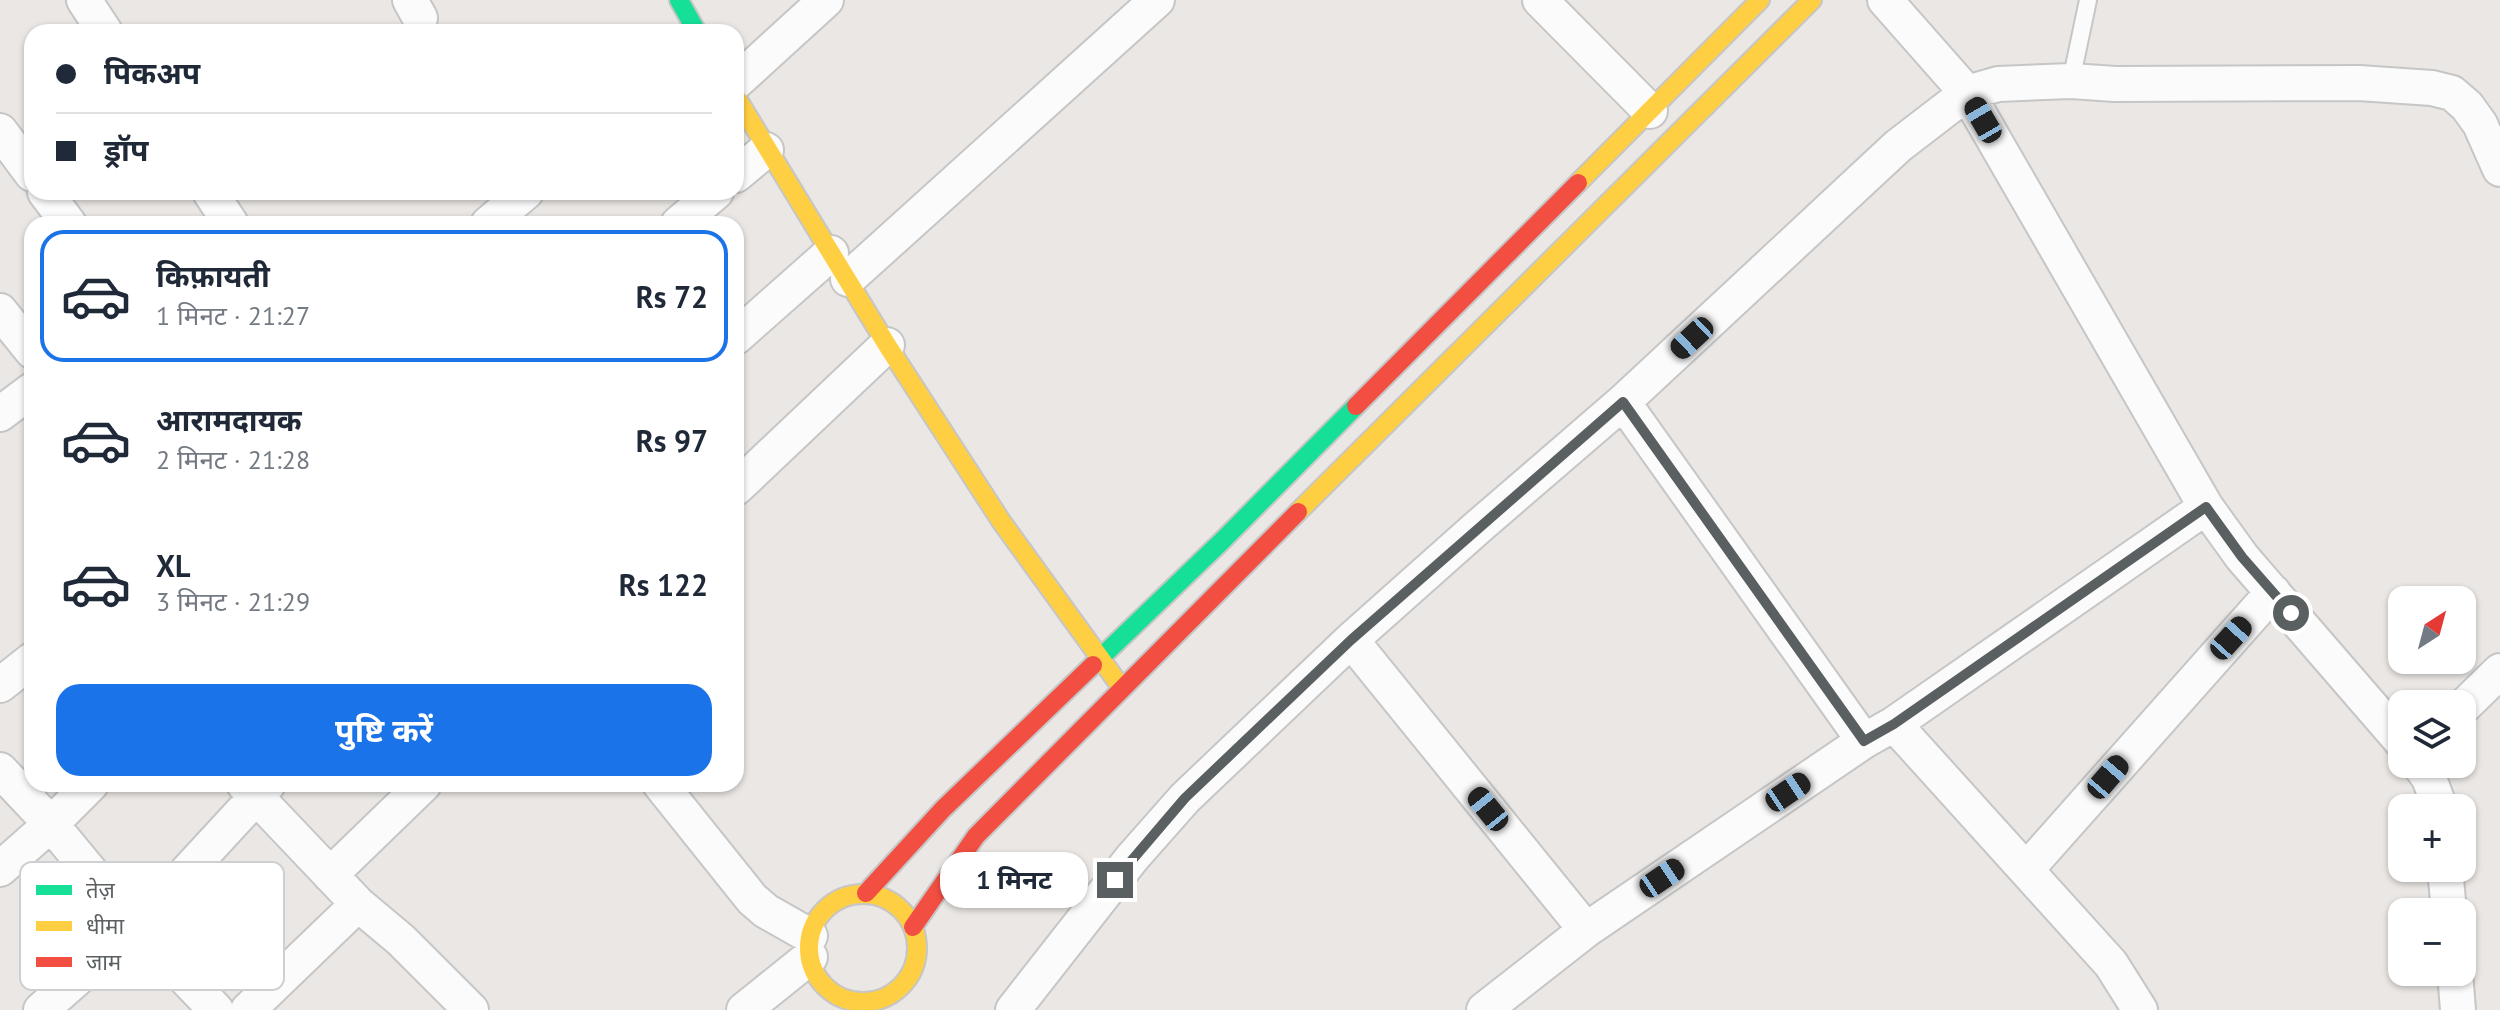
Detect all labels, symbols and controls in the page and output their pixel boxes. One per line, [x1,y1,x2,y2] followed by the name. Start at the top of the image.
[104,53,200,92] text: पिकअप
[1961,93,2005,147] car
[104,130,148,169] text: ड्रॉप
[156,256,270,295] text: किफ़ायती
[60,260,132,332] icon: car
[636,277,708,316] text: Rs 72
[156,299,310,332] text: 1 मिनट · 21:27
[1666,313,1718,363] car
[156,400,302,439] text: आरामदायक
[60,404,132,476] icon: car
[636,421,708,460] text: Rs 97
[156,443,310,476] text: 2 मिनट · 21:28
[156,546,190,585] text: XL
[60,548,132,620] icon: car
[619,565,708,604] text: Rs 122
[156,585,310,618] text: 3 मिनट · 21:29
[2388,586,2476,674] north arrow
[2388,586,2476,986] map controls
[2273,595,2309,631] route start
[2206,612,2256,664] car
[56,684,712,776] button: पुष्टि करें
[2388,690,2476,778] button: layers
[2083,751,2133,803] car
[1761,769,1815,815] car
[1464,783,1512,835] car
[2388,794,2476,882] button: +
[939,852,1087,908] callout: 1 मिनट
[1635,855,1689,901] car
[20,862,284,990] legend
[1097,862,1133,898] route end
[976,863,1052,896] text: 1 मिनट
[86,876,116,904] text: तेज़
[2388,898,2476,986] button: −
[86,912,124,940] text: धीमा
[86,948,122,976] text: जाम

